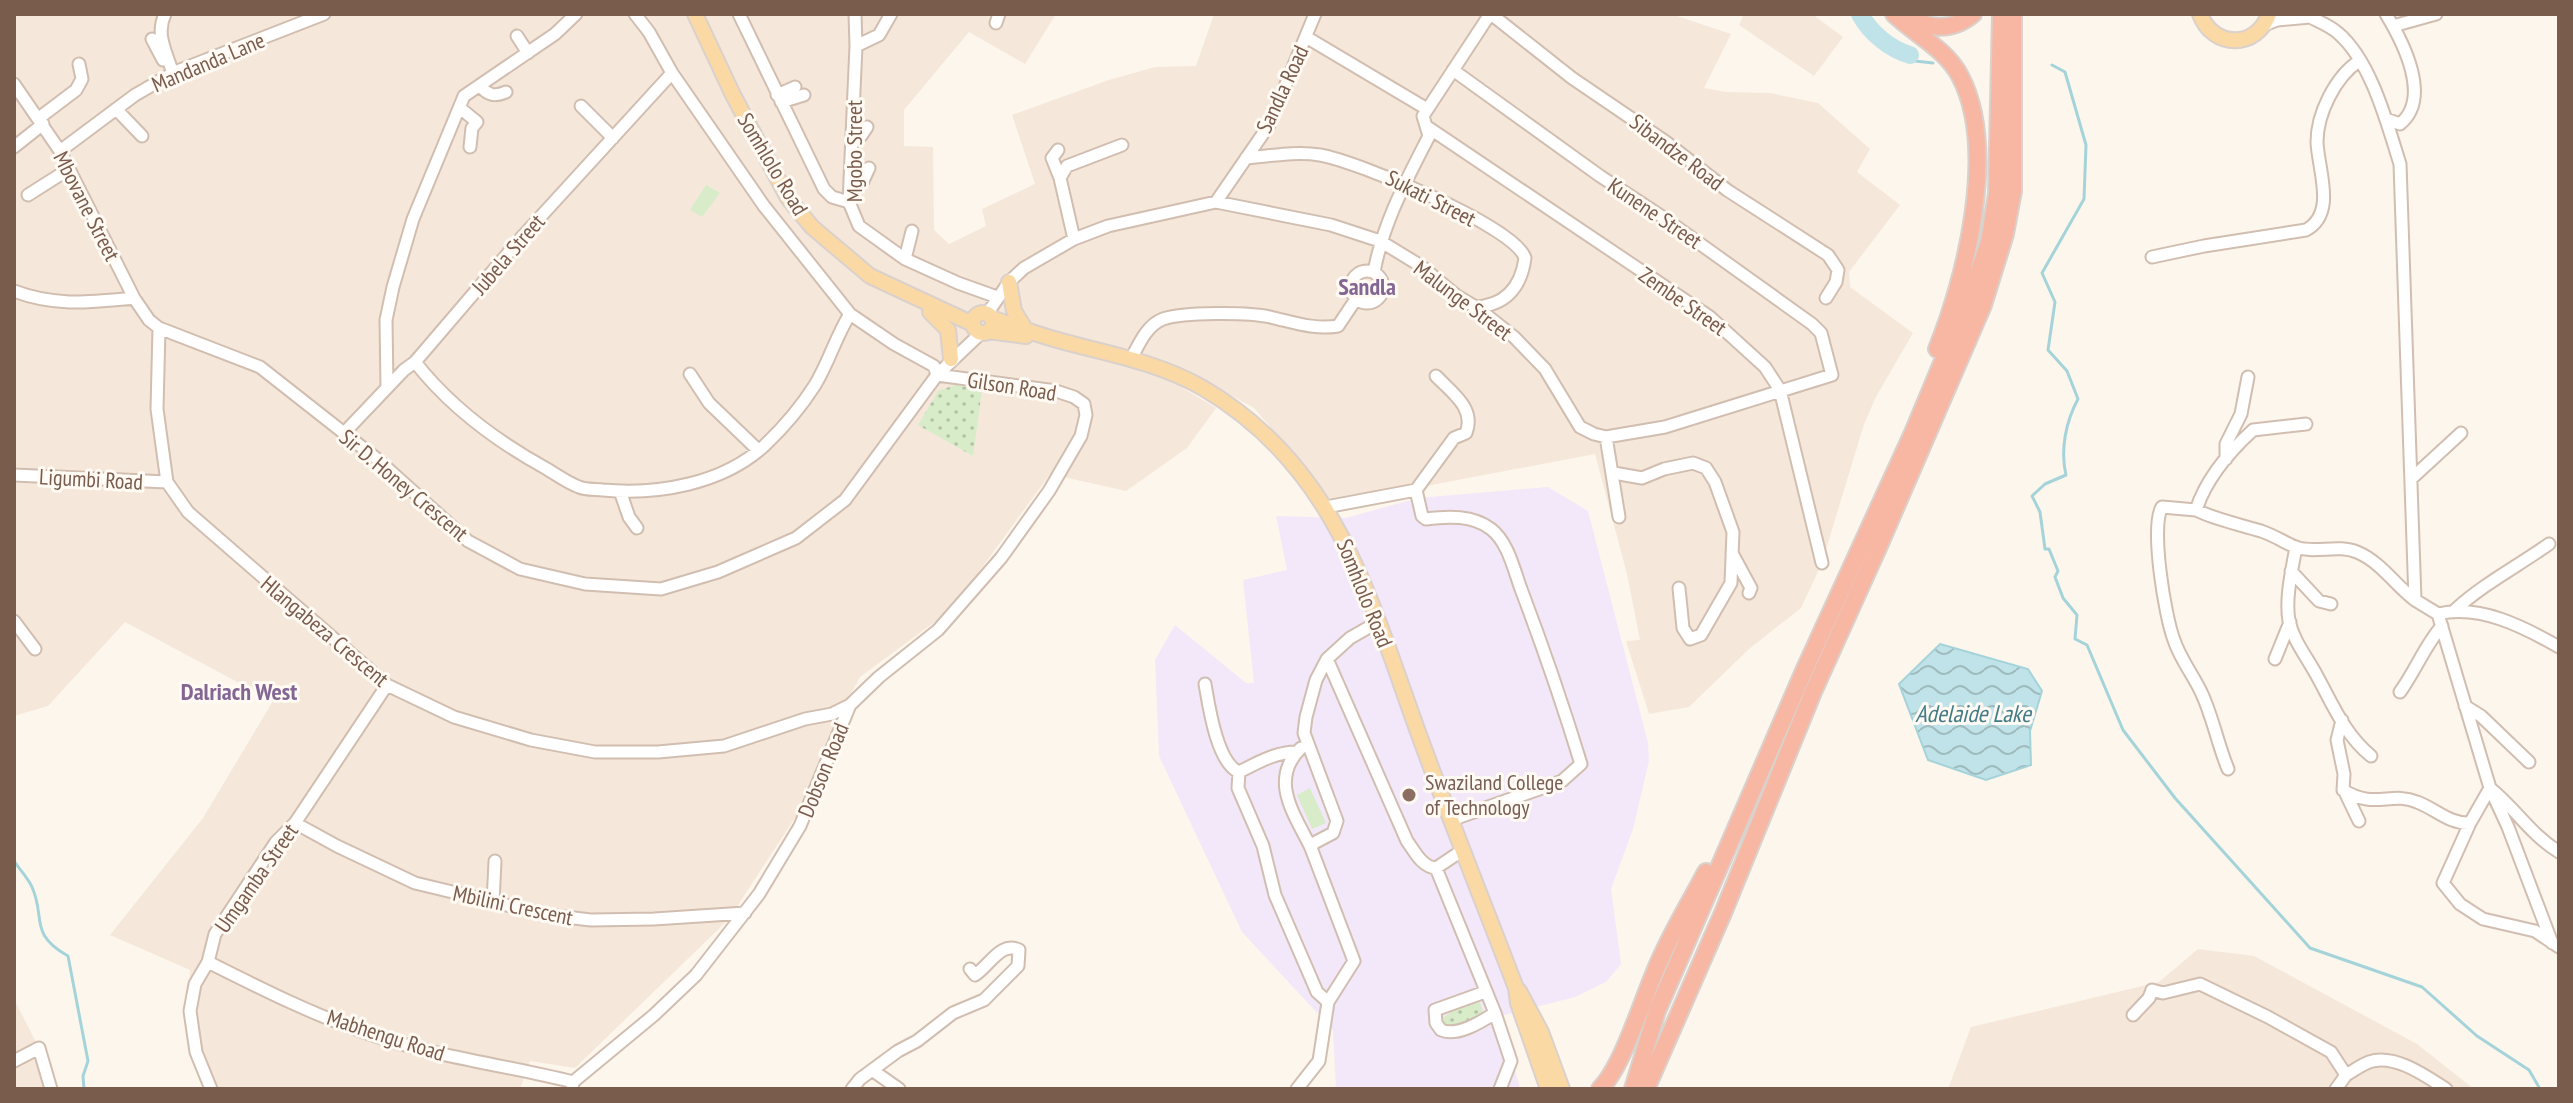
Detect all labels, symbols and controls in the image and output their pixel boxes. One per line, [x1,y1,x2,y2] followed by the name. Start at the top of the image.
[147,26,269,98] street label: Mandanda Lane
[1250,41,1314,137] street label: Sandla Road
[840,100,868,202] street label: Mgobo Street
[732,108,814,220] street label: Somhlolo Road
[1624,108,1730,196] street label: Sibandze Road
[47,147,127,265] street label: Mbovane Street
[1381,163,1481,233] street label: Sukati Street
[1603,171,1707,255] street label: Kunene Street
[465,208,551,301] street label: Jubela Street
[1408,254,1518,346] street label: Malunge Street
[1634,261,1732,341] street label: Zembe Street
[1338,271,1396,302] district label: Sandla
[966,365,1058,407] street label: Gilson Road
[334,423,474,547] street label: Sir D. Honey Crescent
[38,462,144,496] street label: Ligumbi Road
[1331,535,1399,651] street label: Somhlolo Road
[255,569,395,693] street label: Hlangabeza Crescent
[181,676,297,707] district label: Dalriach West
[1915,698,2033,729] water label: Adelaide Lake
[791,719,855,821] street label: Dobson Road
[1425,768,1563,821] place label: Swaziland College of Technology
[1400,786,1418,804] marker: Swaziland College of Technology
[208,818,304,938] street label: Umgamba Street
[450,879,576,931] street label: Mbilini Crescent
[324,1003,448,1067] street label: Mabhengu Road

